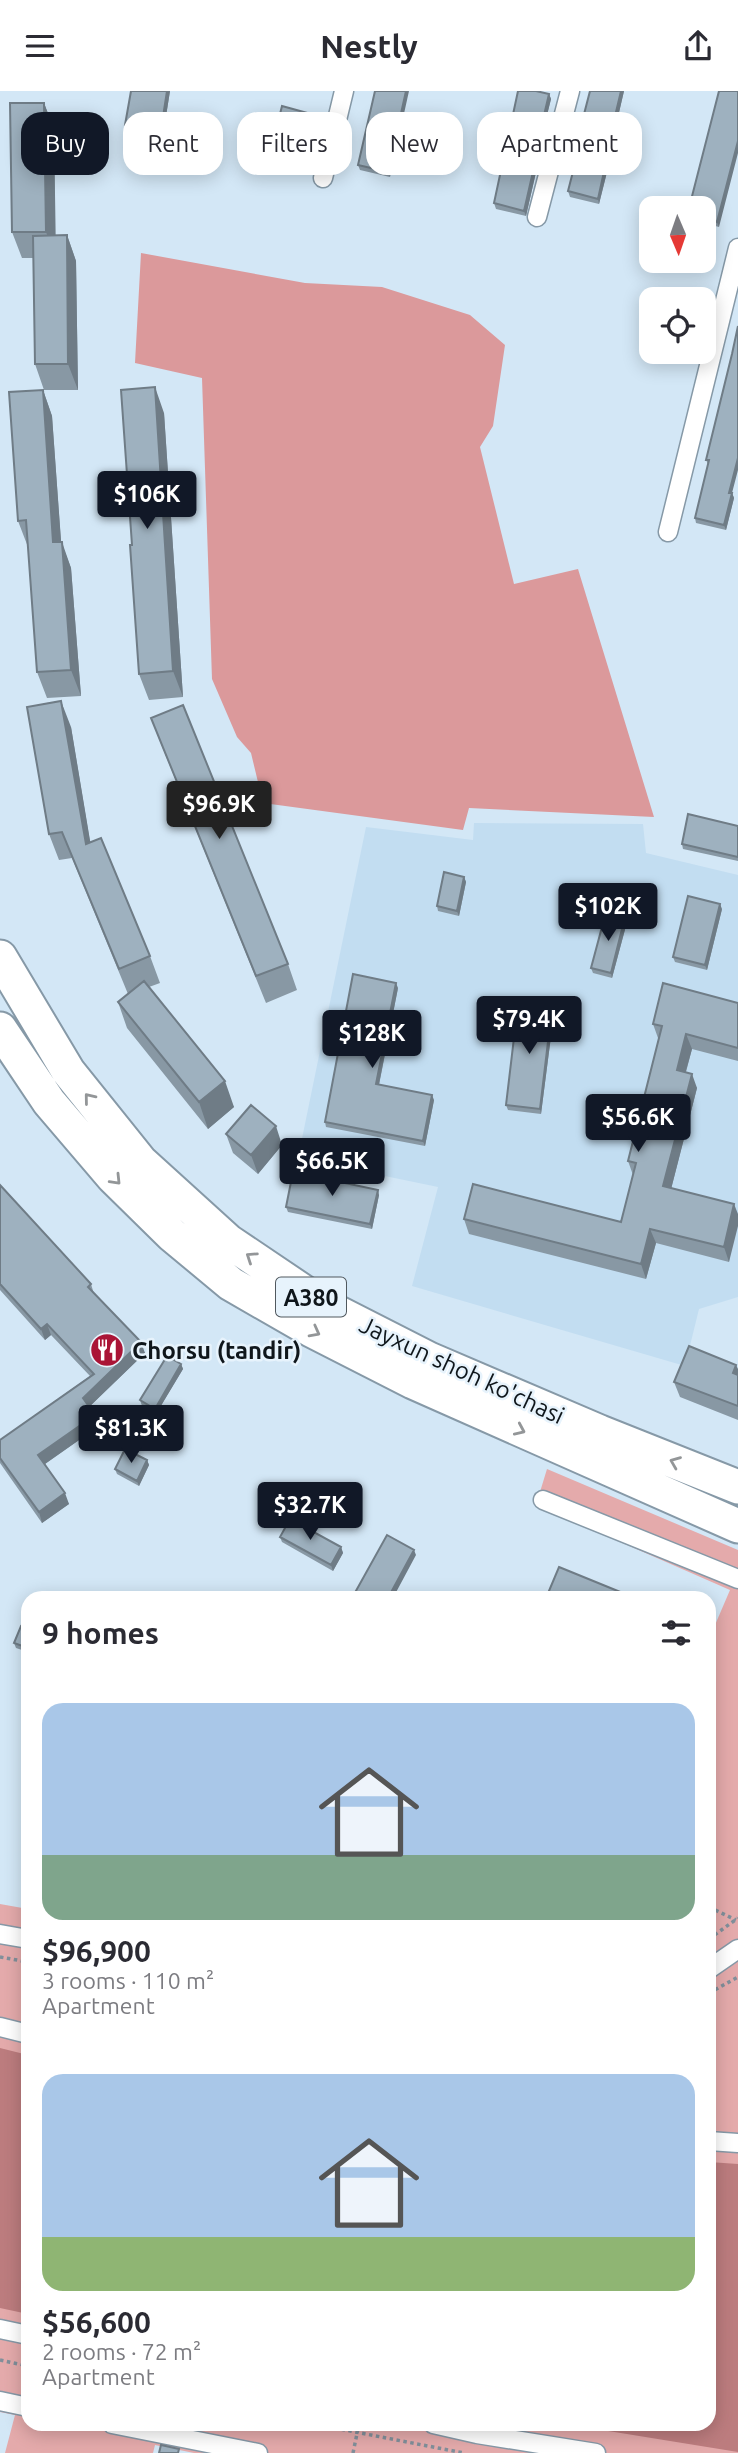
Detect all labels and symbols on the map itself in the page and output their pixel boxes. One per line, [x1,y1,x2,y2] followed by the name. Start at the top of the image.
[639,196,716,273] north arrow
[98,471,196,531] pin: $106K
[162,781,276,841] pin: $96.9K
[559,883,657,943] pin: $102K
[472,997,586,1056] pin: $79.4K
[323,1011,421,1070] pin: $128K
[85,1093,98,1105] one-way arrow
[581,1095,695,1154] pin: $56.6K
[275,1139,389,1198] pin: $66.5K
[108,1172,121,1185] one-way arrow
[245,1252,258,1265] one-way arrow
[276,1277,346,1317] road number: A380
[355,1311,569,1429] street label: Jayxun shoh ko'chasi
[308,1324,320,1337] one-way arrow
[88,1331,126,1369] restaurant icon: Chorsu (tandir)
[132,1337,301,1364] place label: Chorsu (tandir)
[74,1405,188,1465] pin: $81.3K
[513,1422,525,1436] one-way arrow
[669,1457,681,1471] one-way arrow
[253,1483,367,1542] pin: $32.7K

